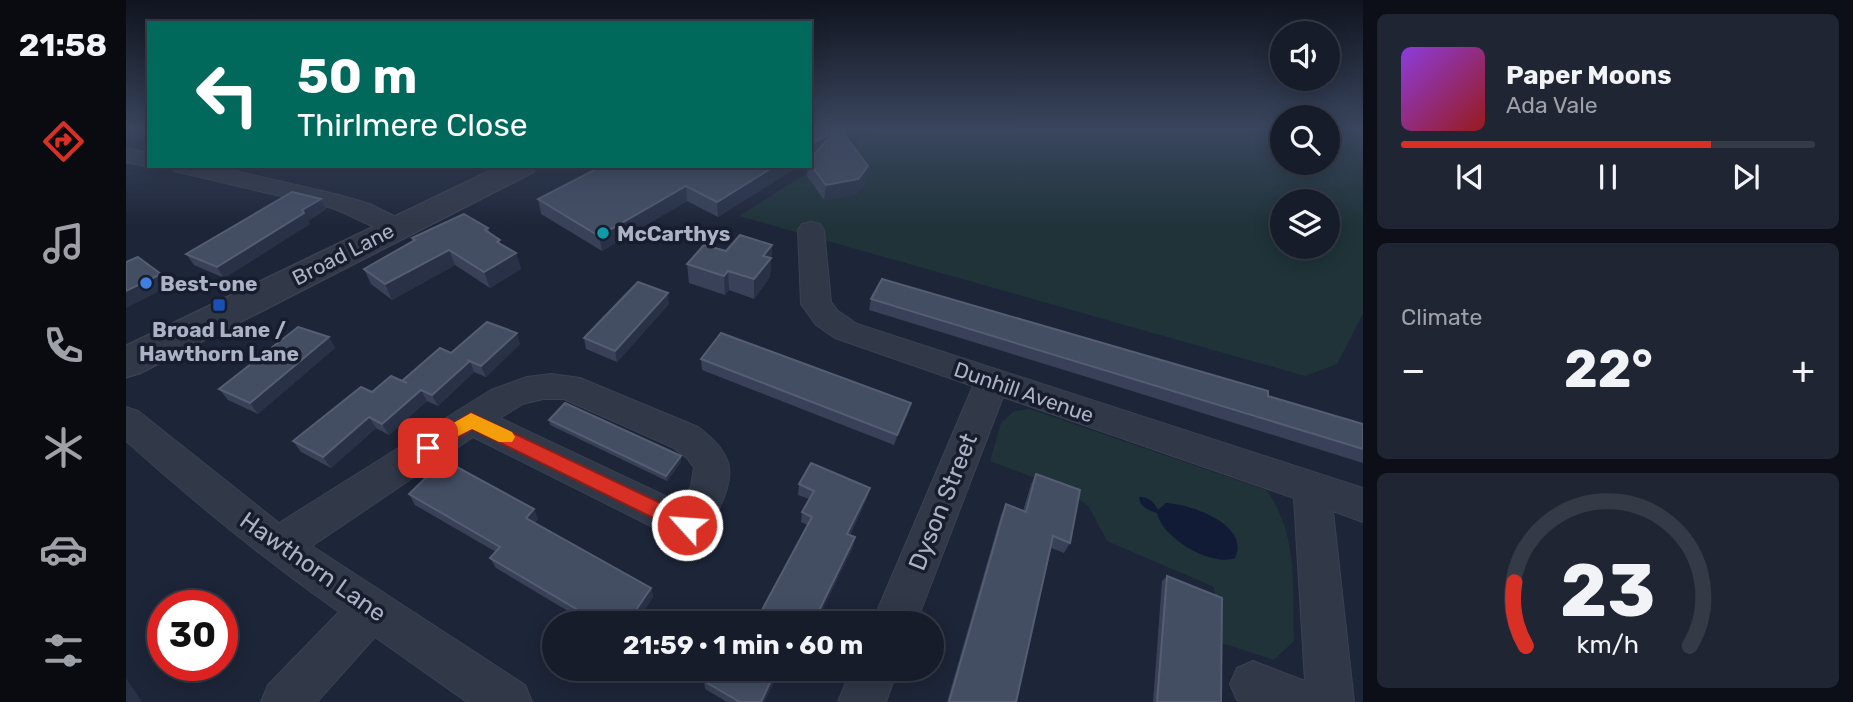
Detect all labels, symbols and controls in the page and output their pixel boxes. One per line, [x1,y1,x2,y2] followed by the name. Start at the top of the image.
[1270,21,1340,259] map controls
[1270,21,1340,91] button: sound
[19,26,107,64] text: 21:58
[297,47,417,105] text: 50 m
[182,49,273,140] icon: left
[1506,60,1672,91] text: Paper Moons
[1506,91,1598,119] text: Ada Vale
[1270,105,1340,175] button: search
[297,106,528,144] text: Thirlmere Close
[39,117,88,166] icon: directions
[1451,158,1489,196] icon: previous
[1589,158,1627,196] icon: pause
[1727,158,1765,196] icon: next
[1270,189,1340,259] button: layers
[288,218,398,290] street label: Broad Lane
[39,219,88,268] icon: music
[617,221,730,246] place label: McCarthys
[595,225,611,241] marker: McCarthys
[160,271,257,296] place label: Best-one
[138,275,154,291] marker: Best-one
[211,297,227,313] marker: Broad Lane / Hawthorn Lane
[1401,303,1482,331] text: Climate
[139,317,299,366] place label: Broad Lane / Hawthorn Lane
[39,321,88,370] icon: phone
[1564,338,1653,400] text: 22°
[1401,347,1426,393] text: −
[1791,347,1815,393] text: +
[951,356,1097,428] street label: Dunhill Avenue
[398,418,458,478] pin
[39,423,88,472] icon: climate
[409,429,447,467] icon: arrive
[903,429,983,575] street label: Dyson Street
[650,488,724,562] position arrow
[235,506,391,628] street label: Hawthorn Lane
[39,525,88,574] icon: car
[1560,549,1656,635] text: 23
[147,590,238,681] speed limit sign: 30
[39,626,88,675] icon: filters
[623,630,863,661] text: 21:59 · 1 min · 60 m
[1577,630,1639,659] text: km/h

